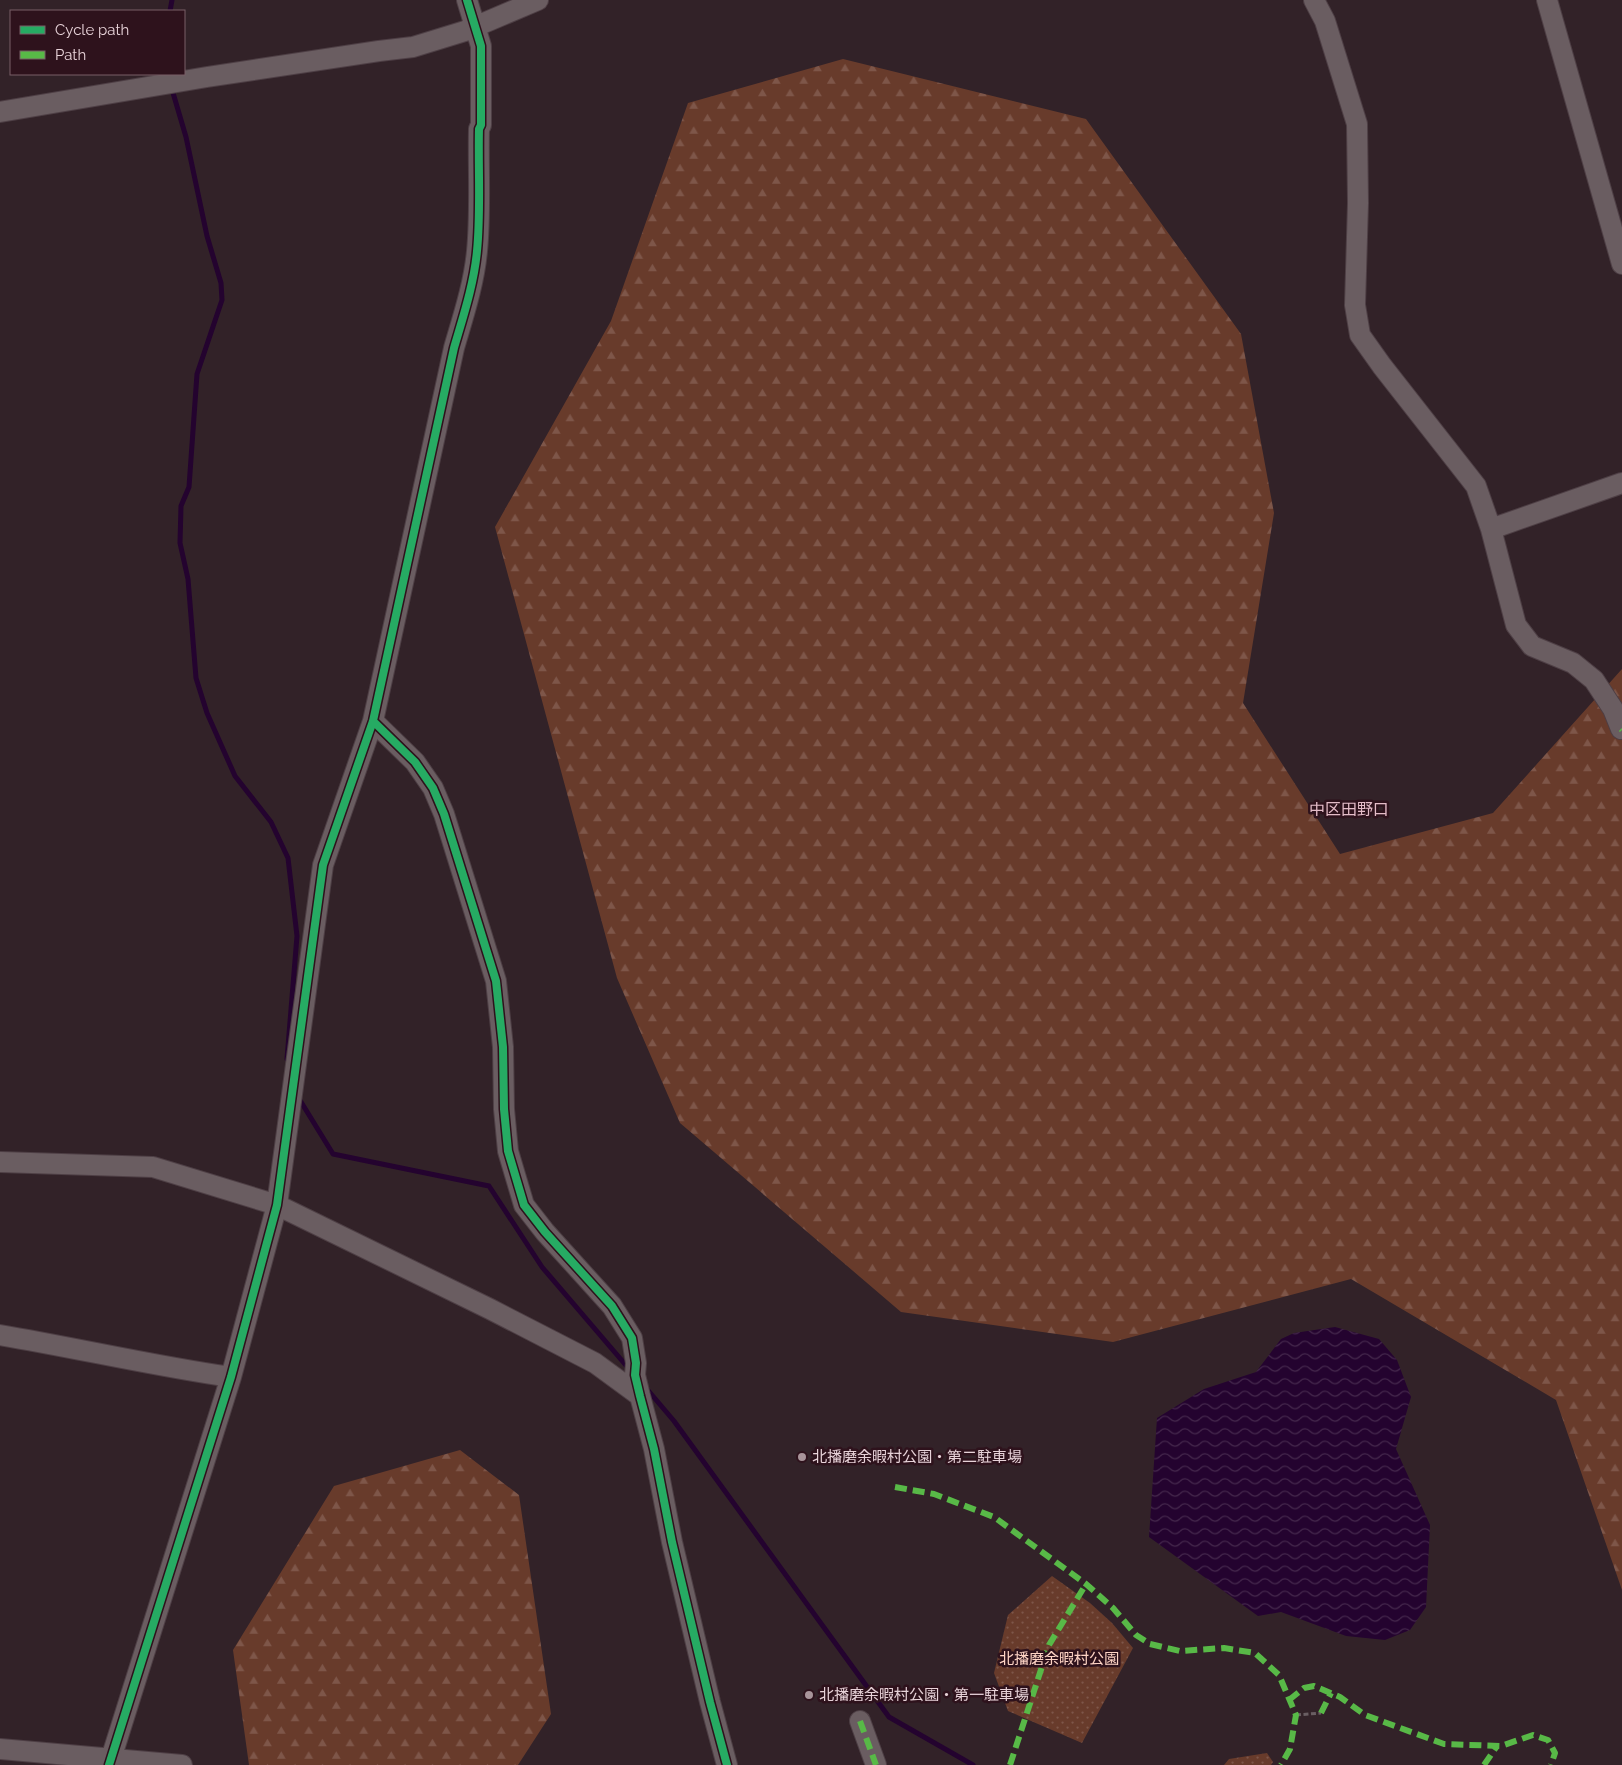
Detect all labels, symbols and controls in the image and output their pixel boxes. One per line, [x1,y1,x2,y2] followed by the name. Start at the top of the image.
[10,10,185,75] legend
[55,21,129,39] text: Cycle path
[55,46,86,64] text: Path
[1309,800,1389,819] district label: 中区田野口
[812,1448,1022,1466] place label: 北播磨余暇村公園・第二駐車場
[796,1451,808,1463] marker: 北播磨余暇村公園・第二駐車場
[999,1650,1119,1668] park label: 北播磨余暇村公園
[819,1686,1029,1704] place label: 北播磨余暇村公園・第一駐車場
[803,1689,815,1701] marker: 北播磨余暇村公園・第一駐車場

